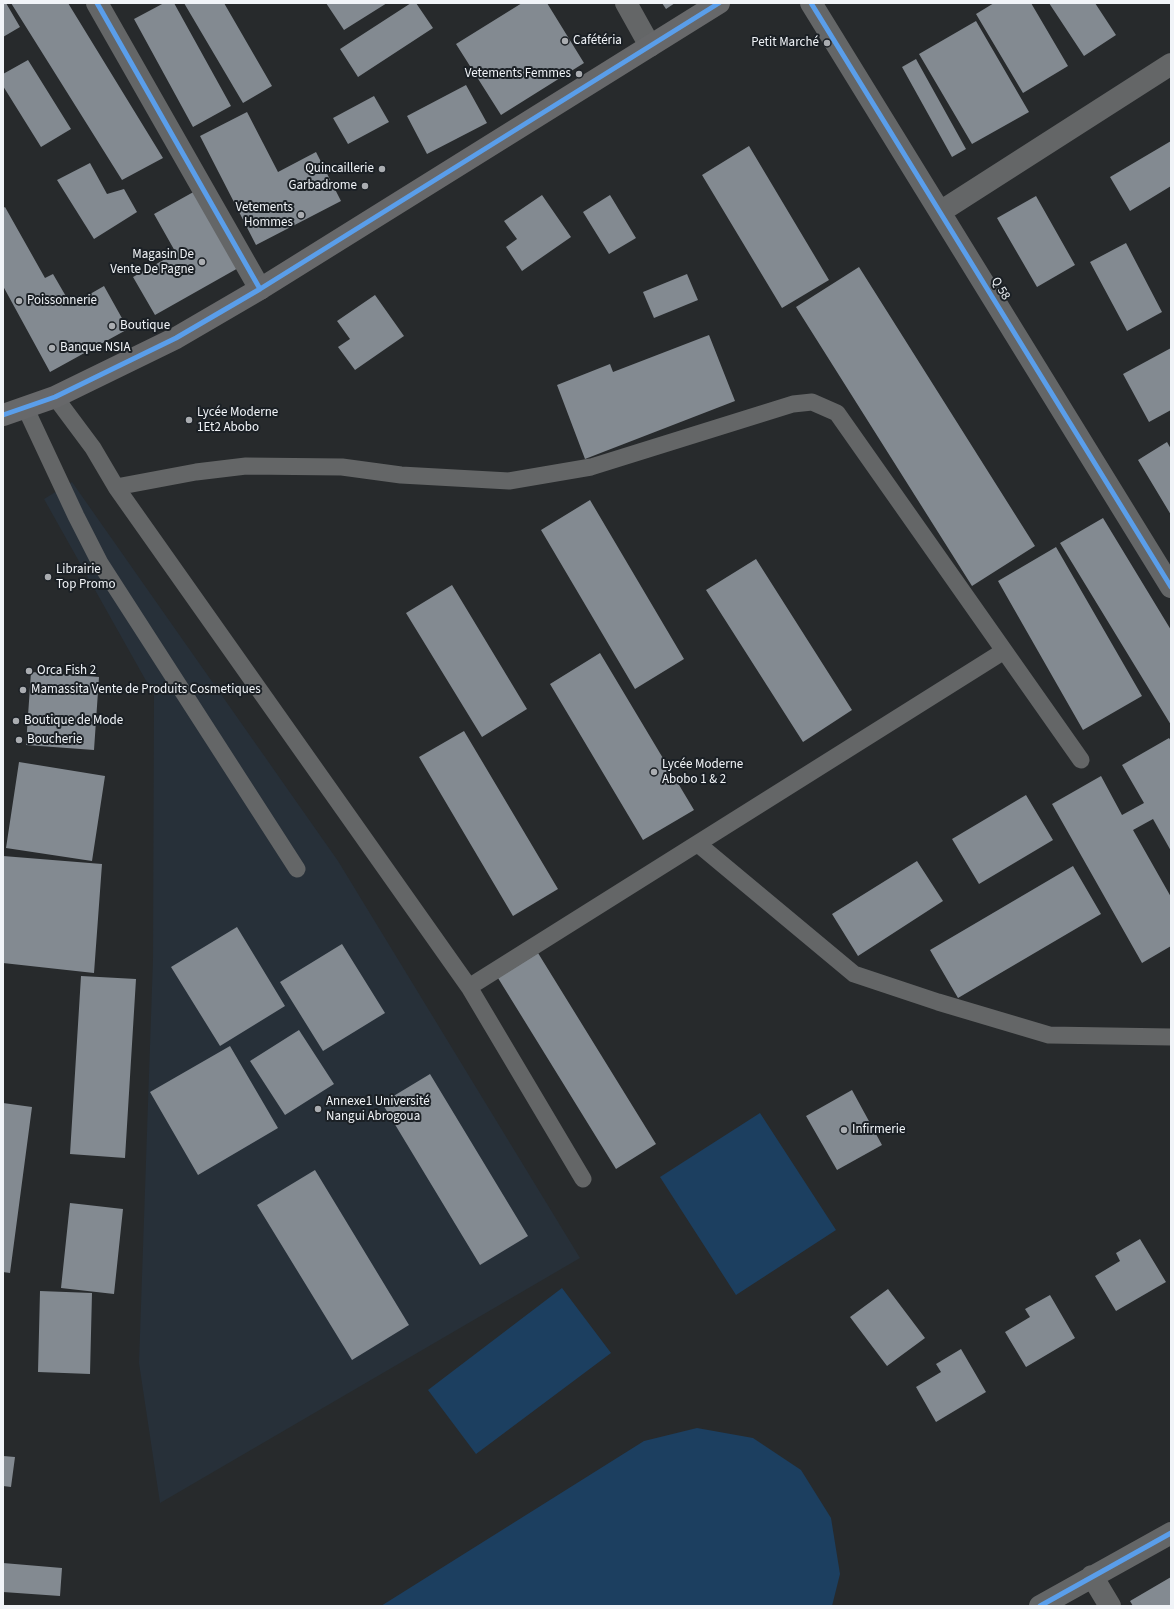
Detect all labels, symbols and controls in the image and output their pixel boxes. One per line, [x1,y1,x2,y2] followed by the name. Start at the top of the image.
[573,33,622,49] place label: Cafétéria
[751,35,819,51] place label: Petit Marché
[560,36,570,46] marker: Cafétéria
[822,38,832,48] marker: Petit Marché
[465,66,571,82] place label: Vetements Femmes
[574,69,584,79] marker: Vetements Femmes
[305,161,374,177] place label: Quincaillerie
[377,164,387,174] marker: Quincaillerie
[288,178,357,194] place label: Garbadrome
[360,181,370,191] marker: Garbadrome
[235,200,293,231] place label: Vetements Hommes
[296,210,306,220] marker: Vetements Hommes
[110,247,194,278] place label: Magasin De Vente De Pagne
[197,257,207,267] marker: Magasin De Vente De Pagne
[987,275,1013,303] street label: Q 58
[27,293,97,309] place label: Poissonnerie
[14,296,24,306] marker: Poissonnerie
[120,318,170,334] place label: Boutique
[107,321,117,331] marker: Boutique
[60,340,130,356] place label: Banque NSIA
[47,343,57,353] marker: Banque NSIA
[197,405,278,436] place label: Lycée Moderne 1Et2 Abobo
[184,415,194,425] marker: Lycée Moderne 1Et2 Abobo
[56,562,116,593] place label: Librairie Top Promo
[43,572,53,582] marker: Librairie Top Promo
[37,663,96,679] place label: Orca Fish 2
[24,666,34,676] marker: Orca Fish 2
[31,682,261,698] place label: Mamassita Vente de Produits Cosmetiques
[18,685,28,695] marker: Mamassita Vente de Produits Cosmetiques
[24,713,123,729] place label: Boutique de Mode
[11,716,21,726] marker: Boutique de Mode
[27,732,82,748] place label: Boucherie
[14,735,24,745] marker: Boucherie
[662,757,743,788] place label: Lycée Moderne Abobo 1 & 2
[649,767,659,777] marker: Lycée Moderne Abobo 1 & 2
[326,1094,430,1125] place label: Annexe1 Université Nangui Abrogoua
[313,1104,323,1114] marker: Annexe1 Université Nangui Abrogoua
[852,1122,905,1138] place label: Infirmerie
[839,1125,849,1135] marker: Infirmerie

